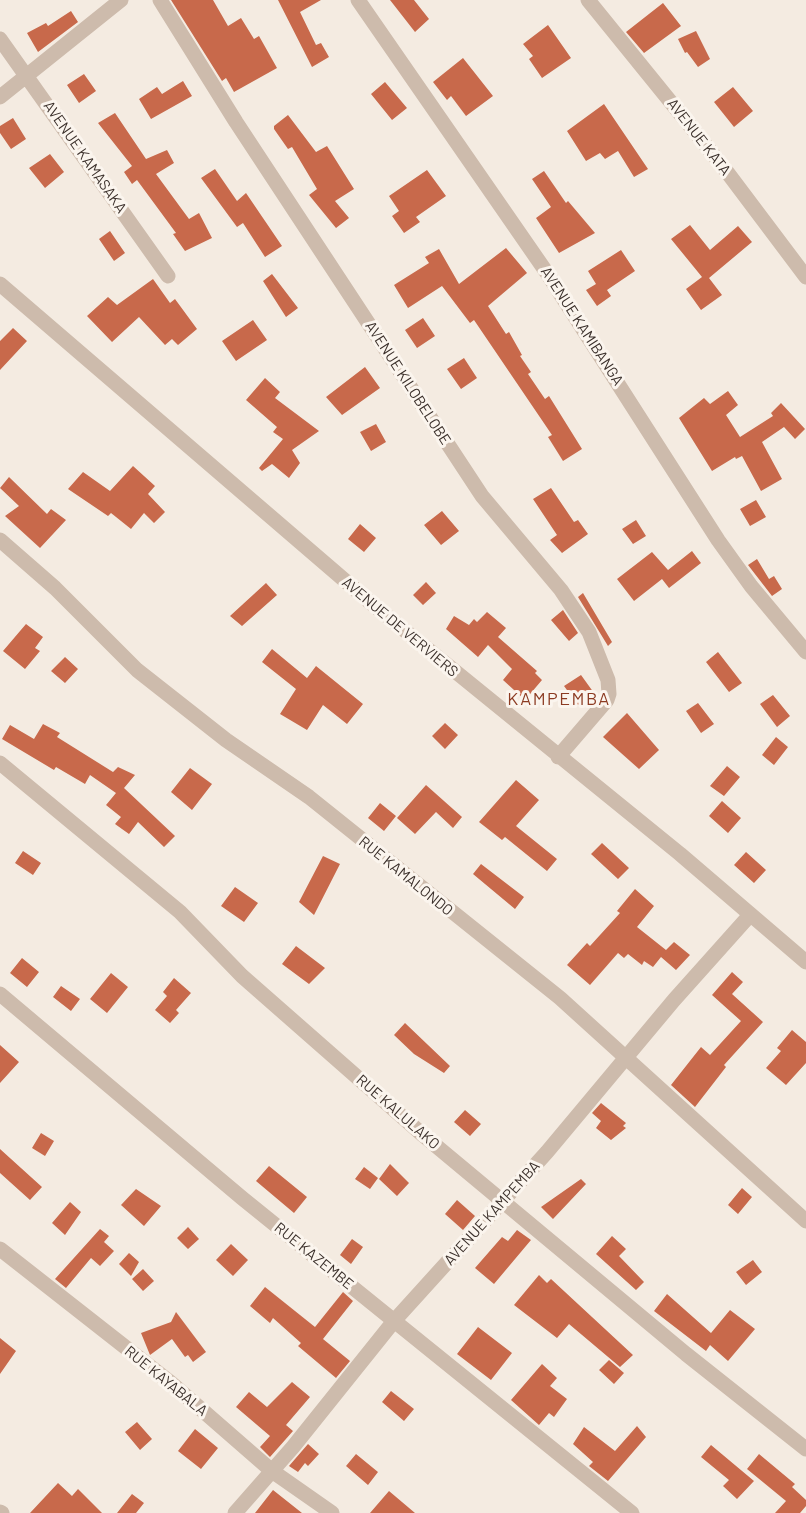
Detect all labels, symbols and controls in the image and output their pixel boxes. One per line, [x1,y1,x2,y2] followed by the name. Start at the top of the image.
[663,95,735,179] street label: AVENUE KATA
[40,98,130,216] street label: AVENUE KAMASAKA
[537,263,627,389] street label: AVENUE KAMIBANGA
[361,318,455,448] street label: AVENUE KILOBELOBE
[338,573,462,681] street label: AVENUE DE VERVIERS
[507,688,611,710] district label: KAMPEMBA
[355,833,457,919] street label: RUE KAMALONDO
[353,1071,443,1153] street label: RUE KALULAKO
[440,1157,544,1269] street label: AVENUE KAMPEMBA
[271,1219,357,1293] street label: RUE KAZEMBE
[121,1342,211,1420] street label: RUE KAYABALA

